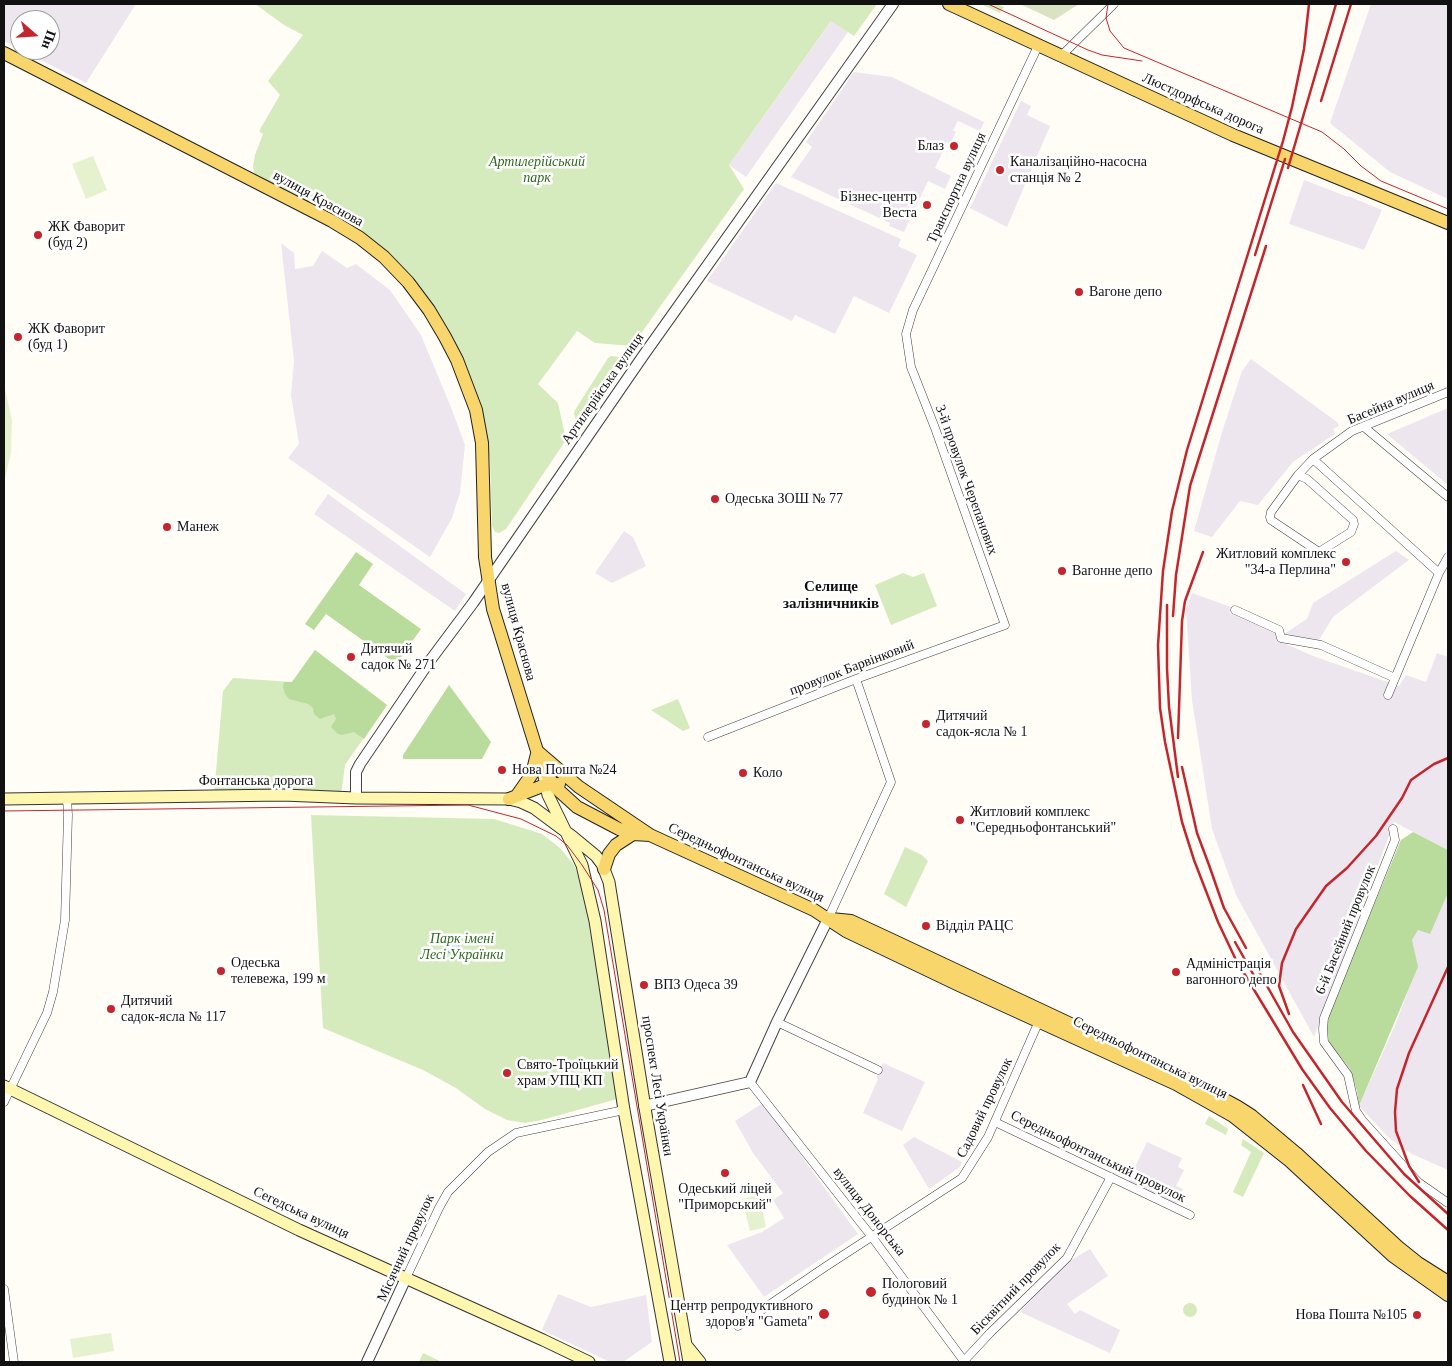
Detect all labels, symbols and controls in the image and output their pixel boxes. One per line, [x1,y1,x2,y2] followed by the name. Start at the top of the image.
[10,10,60,60] north arrow
[39,28,59,51] text: Пн
[1140,70,1266,138] street label: Люстдорфська дорога
[924,130,990,246] street label: Транспортна вулиця
[917,138,944,154] place label: Блаз
[948,140,960,152] marker: Блаз
[489,154,585,186] park label: Артилерійський парк
[1010,154,1147,186] place label: Каналізаційно-насосна станція № 2
[994,164,1006,176] marker: Каналізаційно-насосна станція № 2
[270,167,366,231] street label: вулиця Краснова
[840,189,917,222] place label: Бізнес-центр Веста
[921,199,933,211] marker: Бізнес-центр Веста
[48,219,125,252] place label: ЖК Фаворит (буд 2)
[32,229,44,241] marker: ЖК Фаворит (буд 2)
[1089,284,1162,300] place label: Вагоне депо
[1073,286,1085,298] marker: Вагоне депо
[28,321,105,354] place label: ЖК Фаворит (буд 1)
[558,330,648,448] street label: Артилерійська вулиця
[12,331,24,343] marker: ЖК Фаворит (буд 1)
[1345,377,1437,429] street label: Басейна вулиця
[931,403,1001,557] street label: 3-й провулок Черепанових
[725,491,843,507] place label: Одеська ЗОШ № 77
[709,493,721,505] marker: Одеська ЗОШ № 77
[177,519,219,535] place label: Манеж
[161,521,173,533] marker: Манеж
[1216,546,1336,578] place label: Житловий комплекс "34-а Перлина"
[1340,556,1352,568] marker: Житловий комплекс "34-а Перлина"
[1072,563,1152,579] place label: Вагонне депо
[1056,565,1068,577] marker: Вагонне депо
[783,578,879,613] district label: Селище залізничників
[497,581,539,683] street label: вулиця Краснова
[787,636,917,700] street label: провулок Барвінковий
[361,641,436,674] place label: Дитячий садок № 271
[345,651,357,663] marker: Дитячий садок № 271
[936,708,1027,740] place label: Дитячий садок-ясла № 1
[920,718,932,730] marker: Дитячий садок-ясла № 1
[512,762,617,778] place label: Нова Пошта №24
[496,764,508,776] marker: Нова Пошта №24
[753,765,782,781] place label: Коло
[737,767,749,779] marker: Коло
[199,773,313,789] street label: Фонтанська дорога
[970,804,1116,836] place label: Житловий комплекс "Середньофонтанський"
[954,814,966,826] marker: Житловий комплекс "Середньофонтанський"
[665,819,827,907] street label: Середньофонтанська вулиця
[1312,863,1380,997] street label: 6-й Басейний провулок
[936,918,1013,934] place label: Відділ РАЦС
[920,920,932,932] marker: Відділ РАЦС
[420,931,504,964] park label: Парк імені Лесі Українки
[231,955,326,988] place label: Одеська телевежа, 199 м
[1186,956,1277,989] place label: Адміністрація вагонного депо
[215,965,227,977] marker: Одеська телевежа, 199 м
[1170,966,1182,978] marker: Адміністрація вагонного депо
[654,977,738,993] place label: ВПЗ Одеса 39
[638,979,650,991] marker: ВПЗ Одеса 39
[121,993,226,1026] place label: Дитячий садок-ясла № 117
[105,1003,117,1015] marker: Дитячий садок-ясла № 117
[1070,1013,1230,1103] street label: Середньофонтанська вулиця
[638,1015,676,1157] street label: проспект Лесі Українки
[953,1055,1017,1161] street label: Садовий провулок
[517,1057,618,1090] place label: Свято-Троїцький храм УПЦ КП
[501,1067,513,1079] marker: Свято-Троїцький храм УПЦ КП
[1008,1107,1188,1207] street label: Середньофонтанський провулок
[829,1164,909,1260] street label: вулиця Донорська
[719,1167,731,1179] marker: Одеський ліцей "Приморський"
[678,1181,772,1214] place label: Одеський ліцей "Приморський"
[250,1183,352,1243] street label: Сегедська вулиця
[374,1192,438,1304] street label: Місячний провулок
[967,1239,1065,1339] street label: Бісквітний провулок
[882,1276,958,1308] place label: Пологовий будинок № 1
[864,1285,878,1299] marker: Пологовий будинок № 1
[670,1298,813,1330] place label: Центр репродуктивного здоров'я "Gameta"
[817,1307,831,1321] marker: Центр репродуктивного здоров'я "Gameta"
[1295,1307,1407,1323] place label: Нова Пошта №105
[1411,1309,1423,1321] marker: Нова Пошта №105

